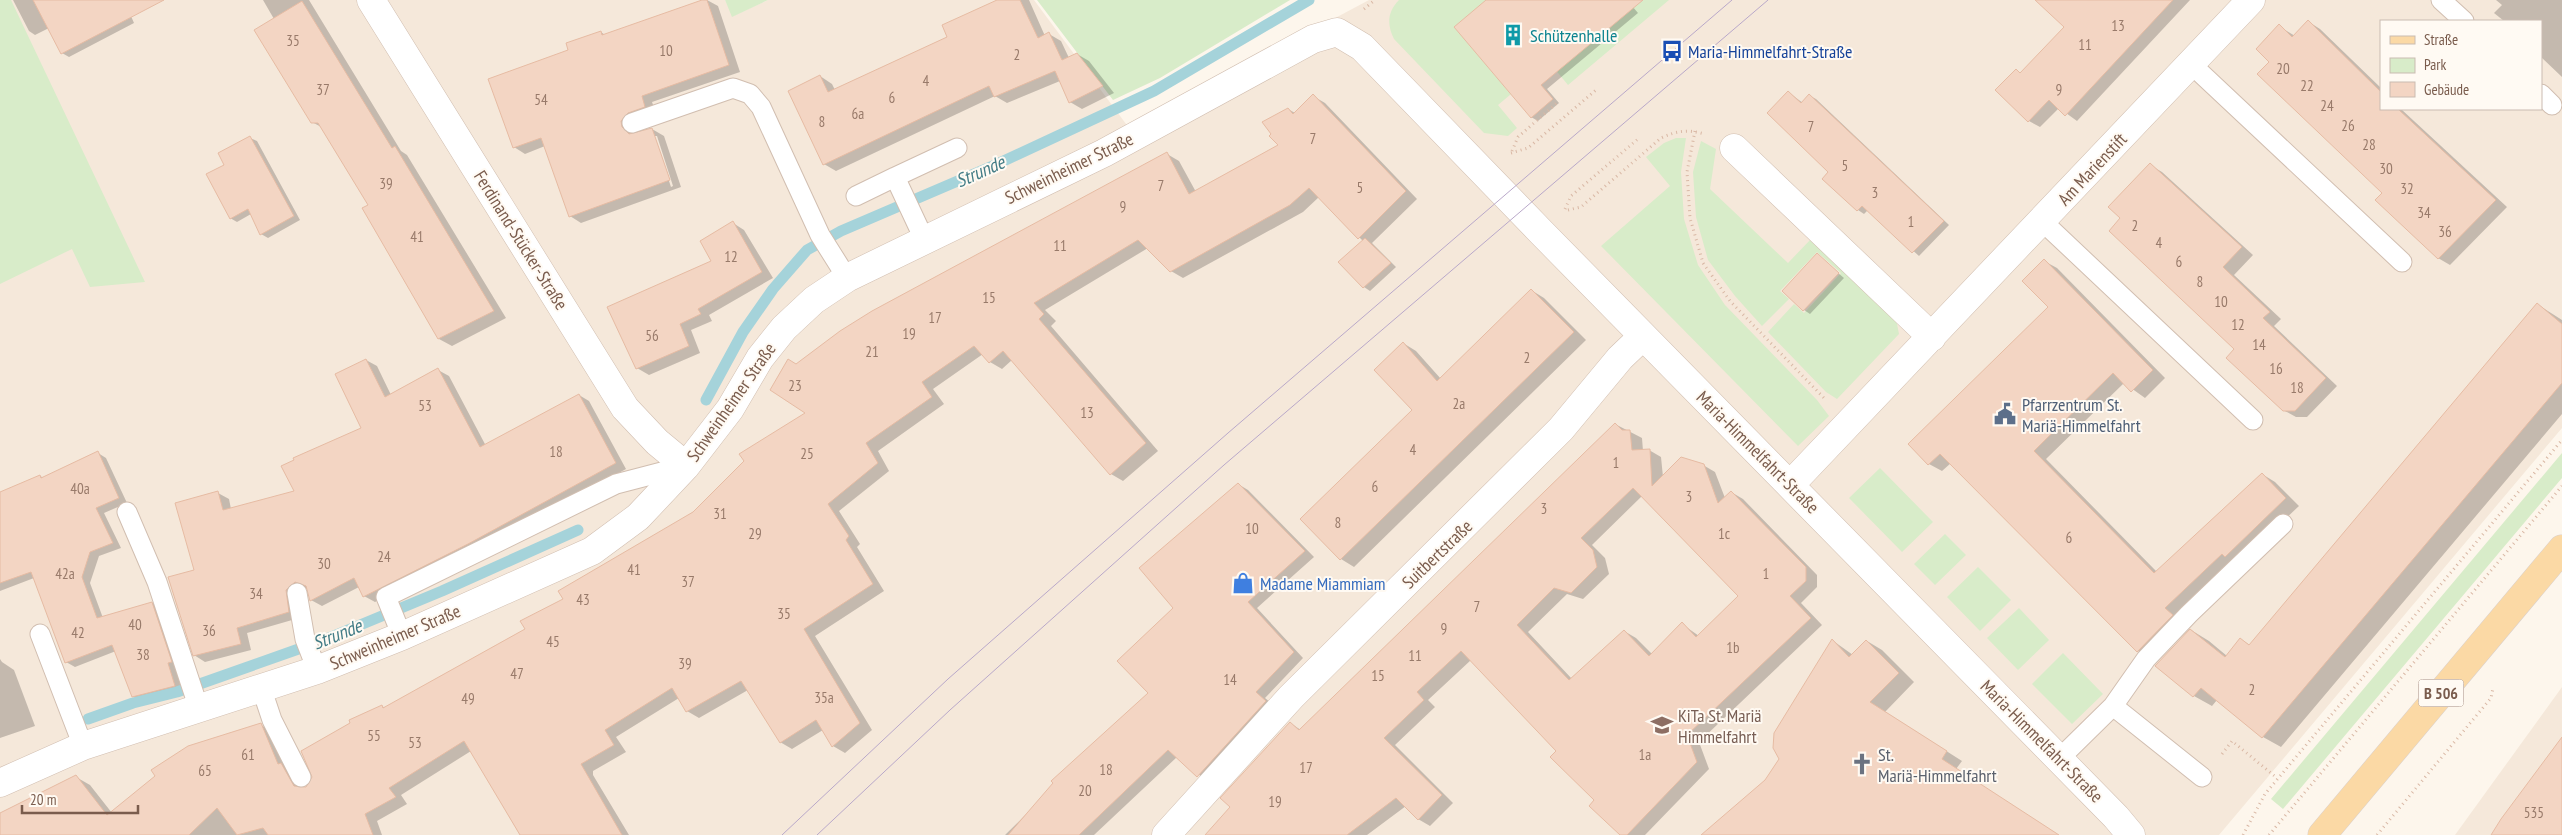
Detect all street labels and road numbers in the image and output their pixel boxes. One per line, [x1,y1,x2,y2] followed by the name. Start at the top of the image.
[1001,127,1137,209] street label: Schweinheimer Straße
[2052,128,2132,210] street label: Am Marienstift
[469,166,573,314] street label: Ferdinand-Stücker-Straße
[681,338,781,466] street label: Schweinheimer Straße
[1692,386,1824,518] street label: Maria-Himmelfahrt-Straße
[1397,515,1477,593] street label: Suitbertstraße
[326,599,464,675] street label: Schweinheimer Straße
[1976,675,2108,807] street label: Maria-Himmelfahrt-Straße
[2418,680,2464,706] road number: B 506

